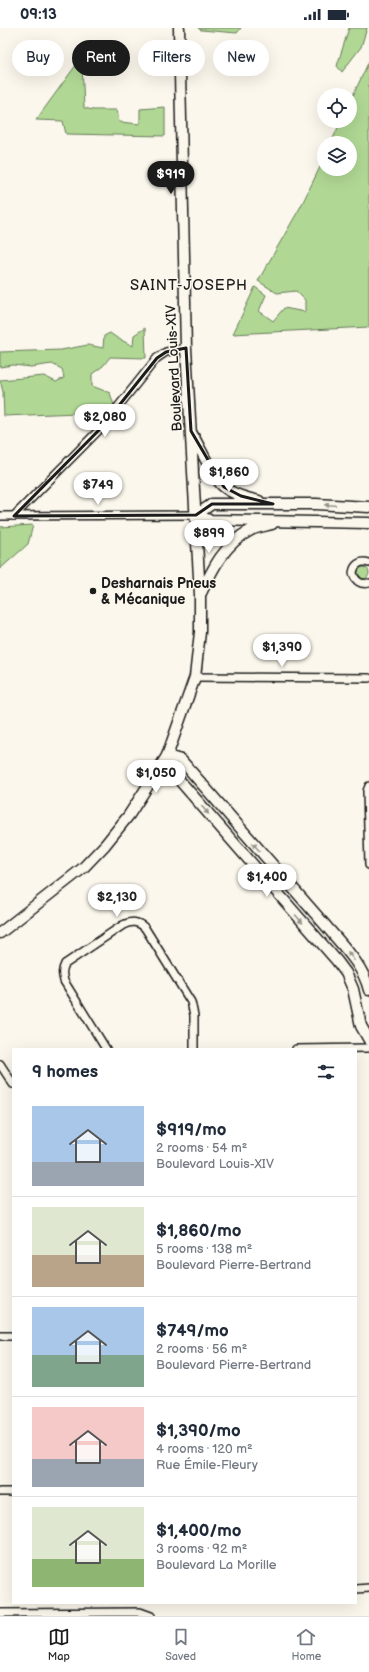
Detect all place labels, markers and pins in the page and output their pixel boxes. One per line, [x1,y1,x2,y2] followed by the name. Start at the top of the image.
[147,161,195,195] pin: $919
[72,404,138,438] pin: $2,080
[196,459,262,493] pin: $1,860
[74,472,122,506] pin: $749
[185,520,233,554] pin: $899
[101,575,216,608] place label: Desharnais Pneus & Mécanique
[88,586,98,596] marker: Desharnais Pneus & Mécanique
[249,634,315,668] pin: $1,390
[123,760,189,794] pin: $1,050
[234,864,300,898] pin: $1,400
[84,884,150,918] pin: $2,130

